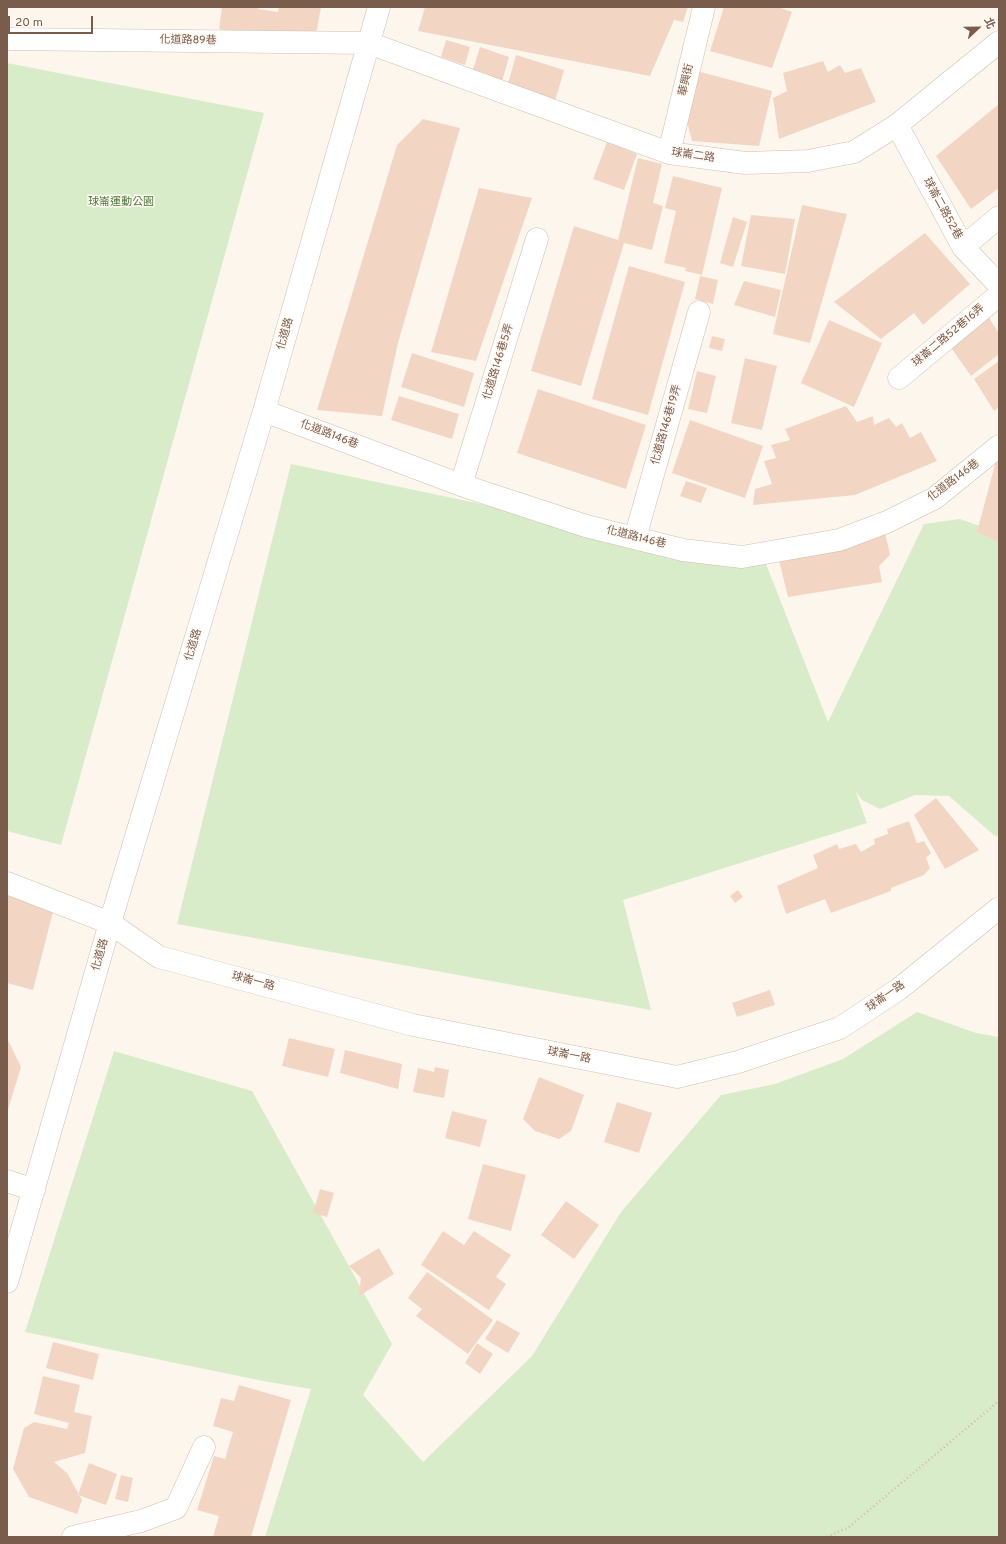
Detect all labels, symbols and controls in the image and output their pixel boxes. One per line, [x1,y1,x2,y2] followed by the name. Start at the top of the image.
[10,8,95,34] scale bar
[958,8,998,48] north arrow
[15,15,43,31] text: 20 m
[981,16,998,31] text: 北
[159,34,217,48] street label: 化道路89巷
[677,62,697,98] street label: 華興街
[670,146,716,166] street label: 球崙二路
[920,176,964,242] street label: 球崙二路52巷
[88,196,154,210] park label: 球崙運動公園
[910,302,988,370] street label: 球崙二路52巷16弄
[275,316,297,352] street label: 化道路
[481,322,517,402] street label: 化道路146巷5弄
[649,383,685,467] street label: 化道路146巷19弄
[298,418,360,452] street label: 化道路146巷
[926,457,982,505] street label: 化道路146巷
[605,524,667,552] street label: 化道路146巷
[183,627,205,663] street label: 化道路
[90,937,112,973] street label: 化道路
[230,970,276,994] street label: 球崙一路
[864,979,908,1015] street label: 球崙一路
[546,1045,592,1067] street label: 球崙一路

